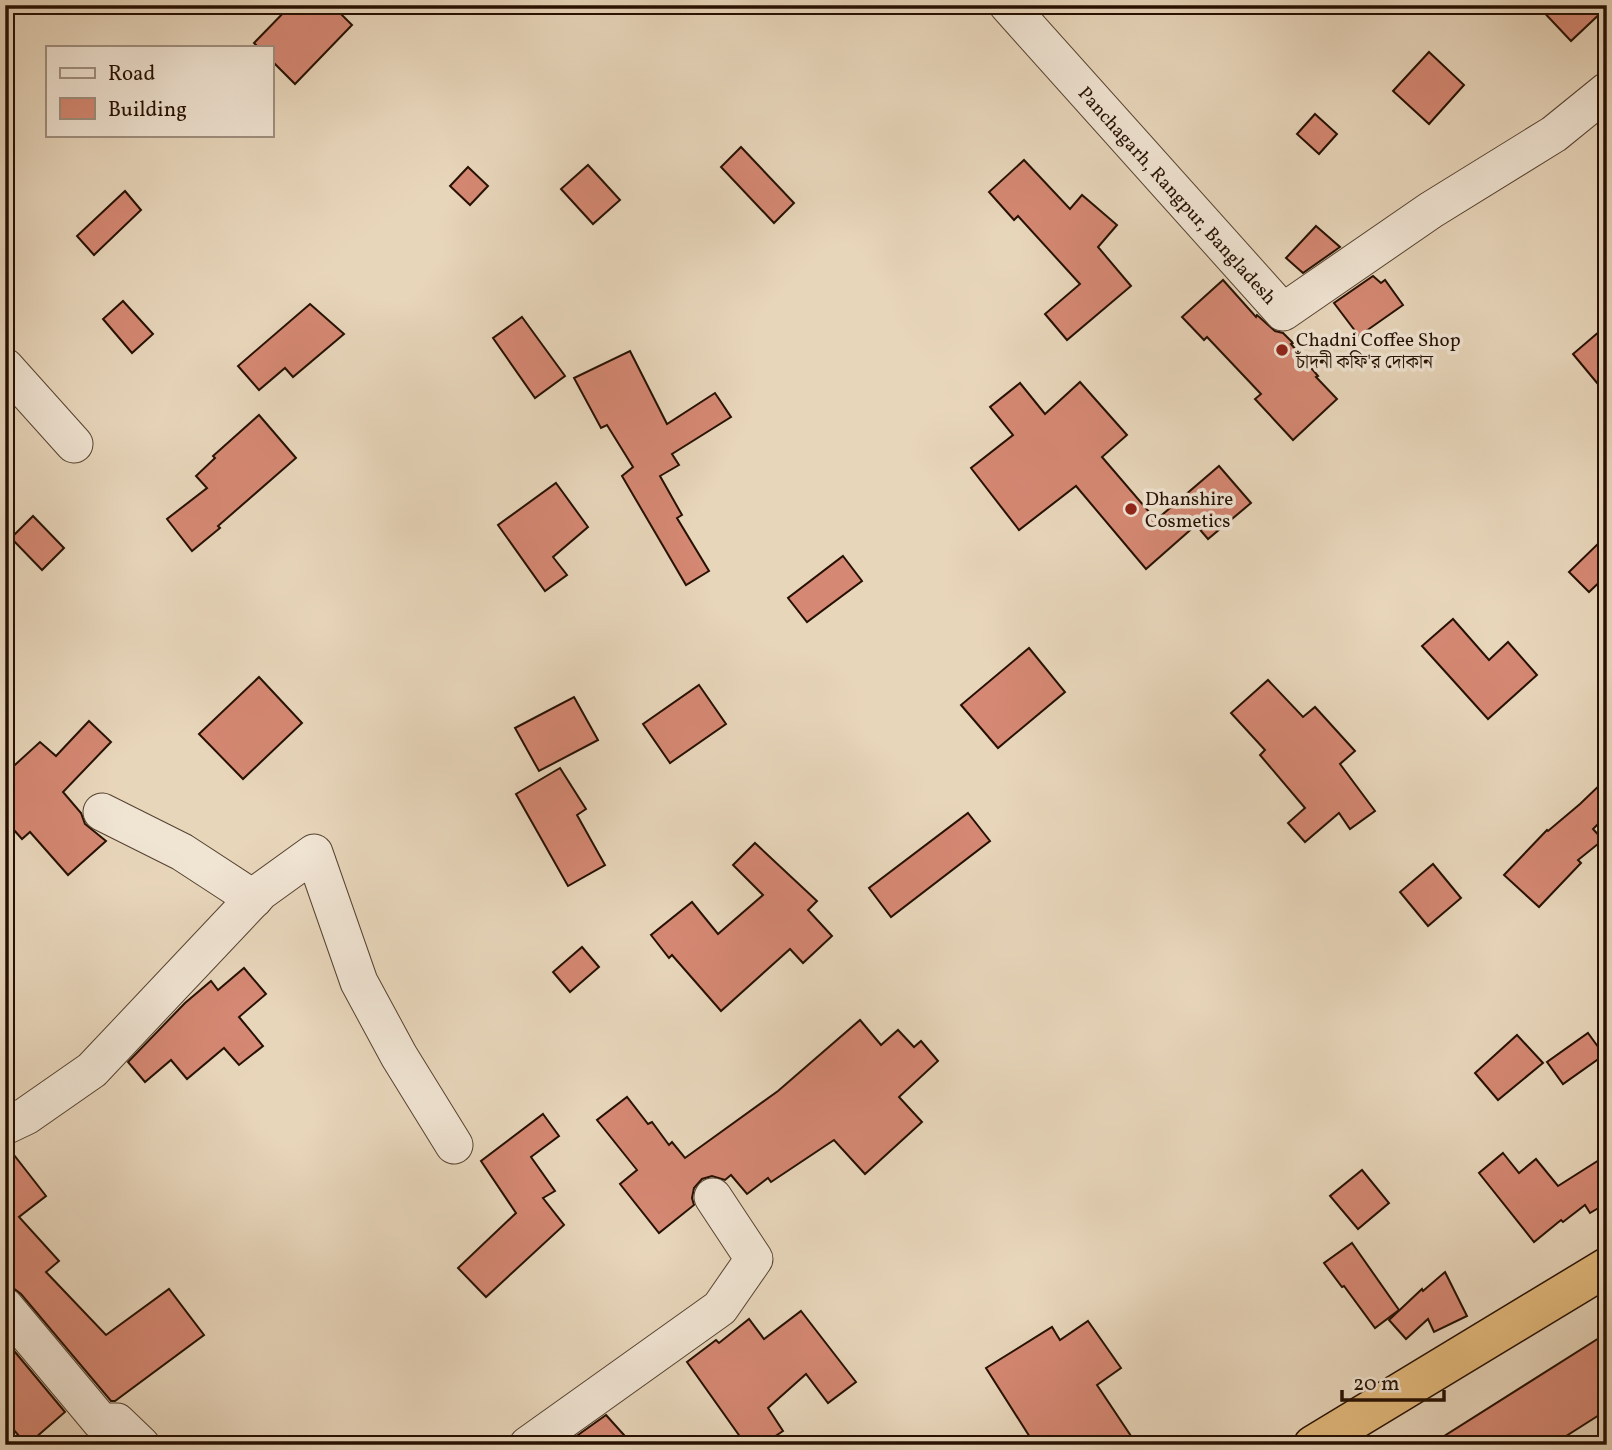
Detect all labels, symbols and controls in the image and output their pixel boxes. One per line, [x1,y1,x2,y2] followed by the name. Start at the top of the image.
[46,46,273,136] legend
[108,60,155,89] text: Road
[1071,82,1282,311] street label: Panchagarh, Rangpur, Bangladesh
[108,96,187,125] text: Building
[1295,328,1461,376] place label: Chadni Coffee Shop চাঁদনী কফি'র দোকান
[1274,342,1290,358] marker: Chadni Coffee Shop চাঁদনী কফি'র দোকান
[1145,487,1233,535] place label: Dhanshire Cosmetics
[1123,501,1139,517] marker: Dhanshire Cosmetics
[1342,1359,1444,1403] scale bar
[1353,1370,1399,1399] text: 20 m

